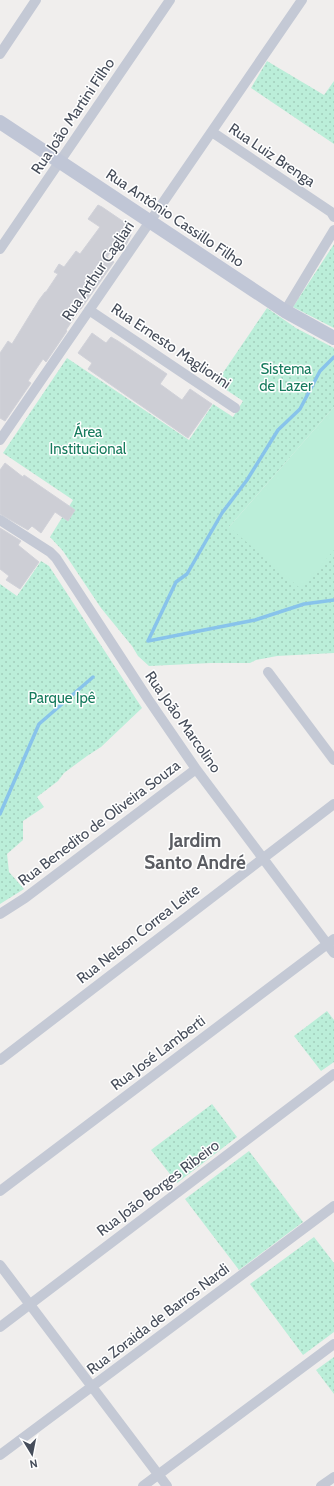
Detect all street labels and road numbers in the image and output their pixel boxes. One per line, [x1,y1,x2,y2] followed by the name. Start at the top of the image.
[28,55,118,177] street label: Rua João Martini Filho
[225,119,319,191] street label: Rua Luiz Brenga
[103,165,247,271] street label: Rua Antônio Cassillo Filho
[58,218,138,324] street label: Rua Arthur Cagliari
[108,299,234,393] street label: Rua Ernesto Magliorini
[141,668,225,776] street label: Rua João Marcolino
[14,756,184,890] street label: Rua Benedito de Oliveira Souza
[73,880,203,988] street label: Rua Nelson Correa Leite
[107,1012,209,1094] street label: Rua José Lamberti
[93,1136,223,1240] street label: Rua João Borges Ribeiro
[83,1260,233,1378] street label: Rua Zoraida de Barros Nardi

